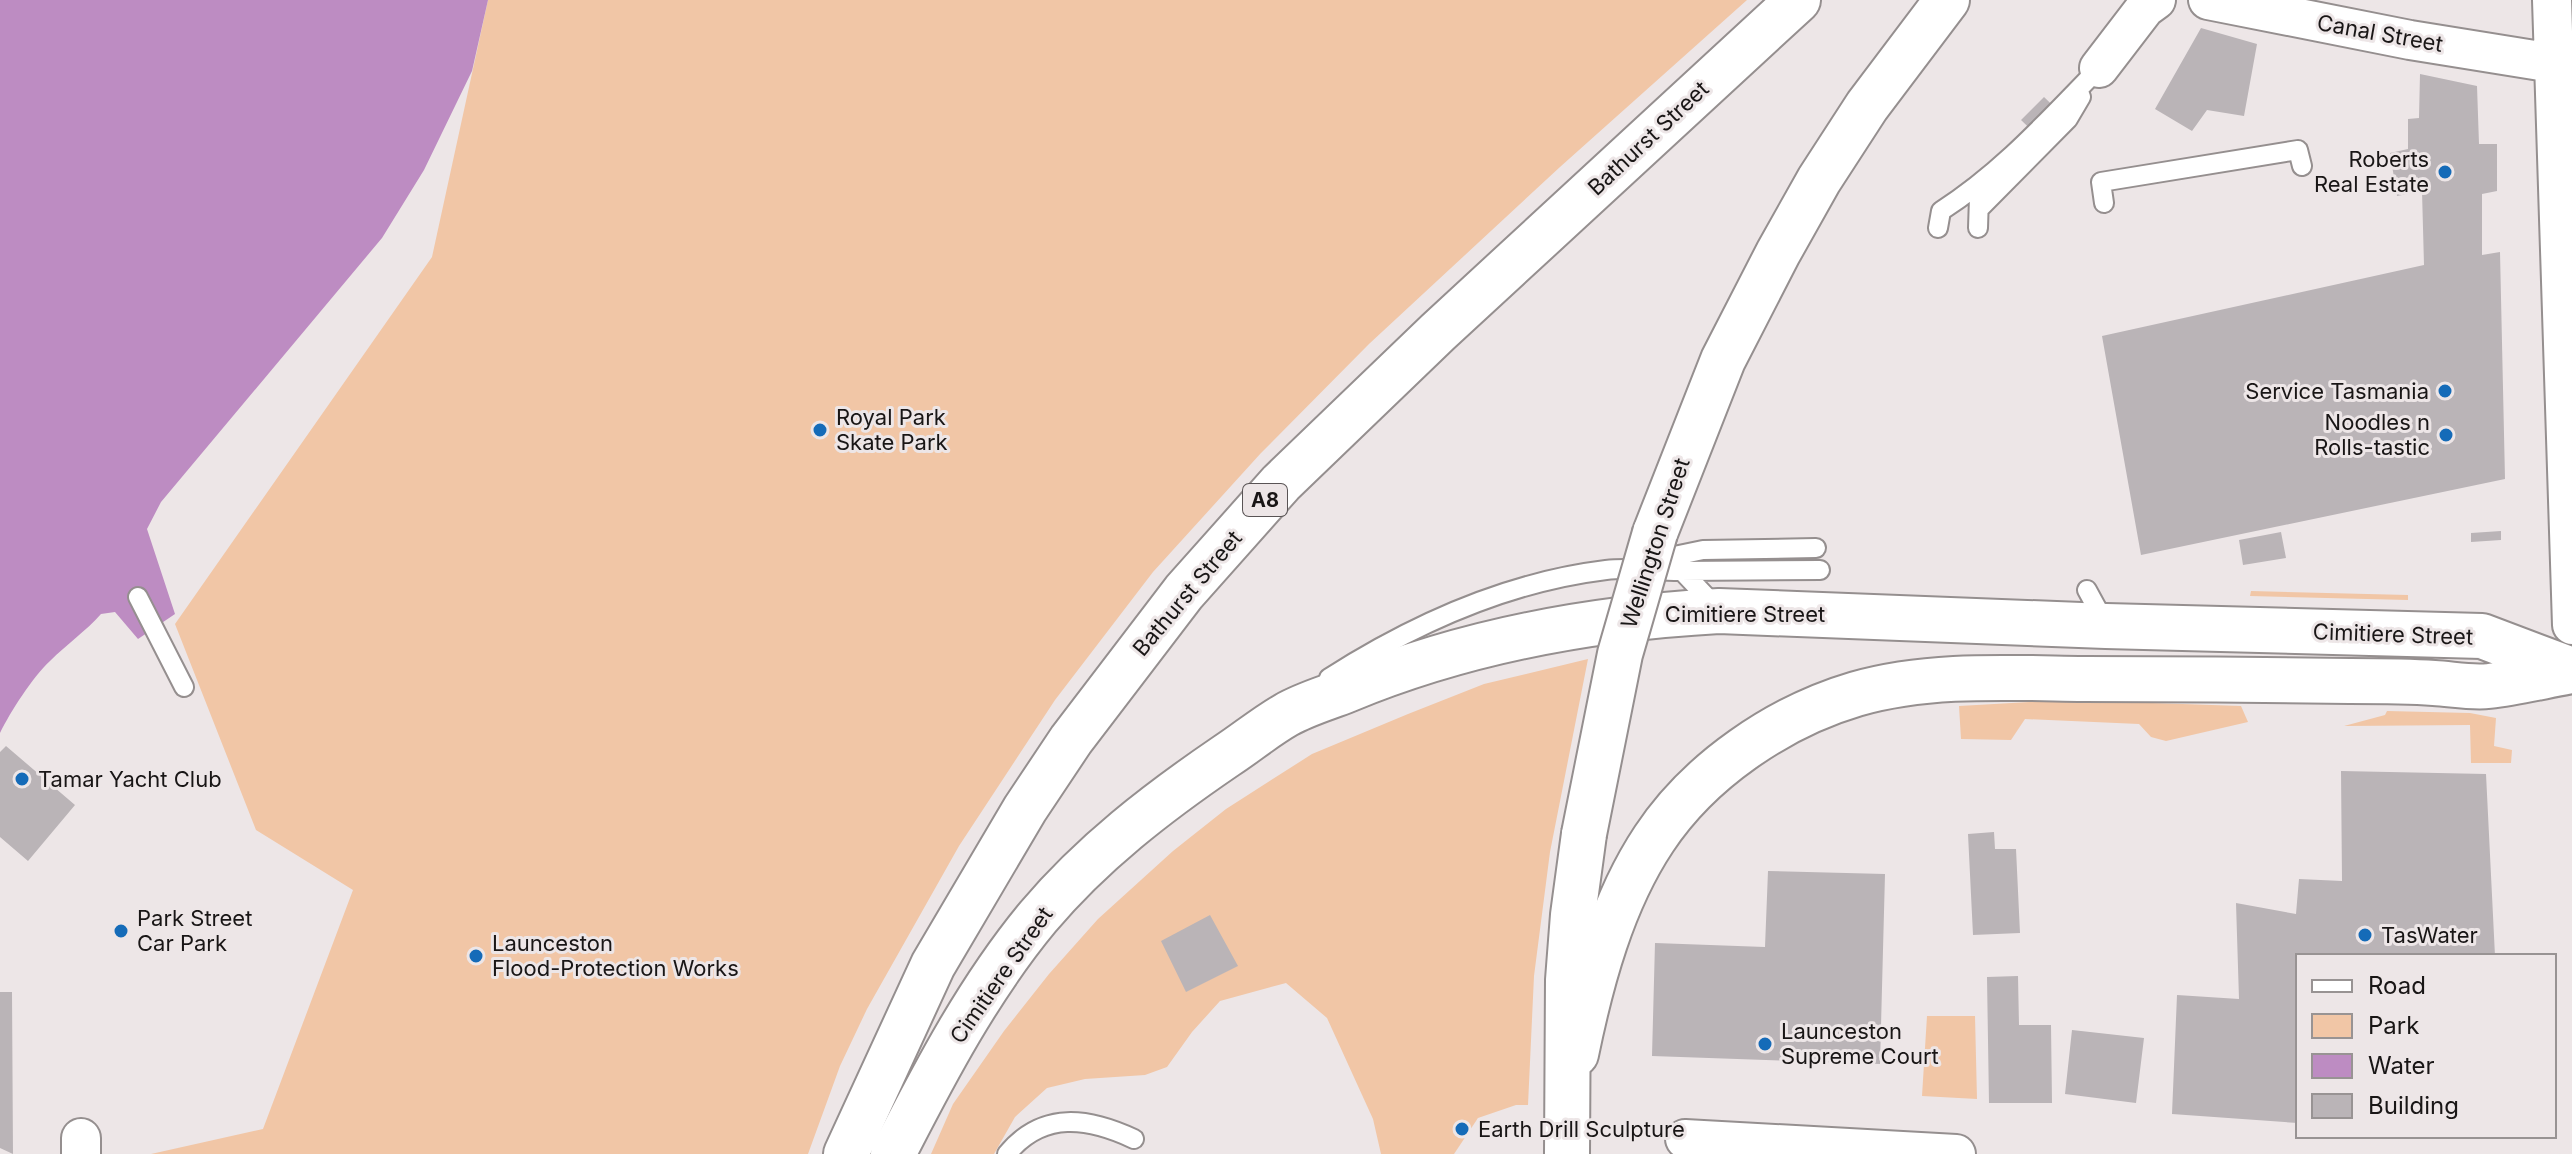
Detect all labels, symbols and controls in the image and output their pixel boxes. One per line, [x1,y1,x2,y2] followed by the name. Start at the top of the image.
[2315,9,2445,57] street label: Canal Street
[1582,76,1714,200] street label: Bathurst Street
[2314,146,2429,197] place label: Roberts Real Estate
[2436,163,2454,181] marker: Roberts Real Estate
[2245,378,2429,404] place label: Service Tasmania
[2436,382,2454,400] marker: Service Tasmania
[836,404,948,455] place label: Royal Park Skate Park
[2314,409,2430,460] place label: Noodles n Rolls-tastic
[811,421,829,439] marker: Royal Park Skate Park
[2437,426,2455,444] marker: Noodles n Rolls-tastic
[1615,455,1695,631] street label: Wellington Street
[1243,484,1287,516] road number: A8
[1127,525,1247,661] street label: Bathurst Street
[1665,601,1825,627] street label: Cimitiere Street
[2312,618,2474,650] street label: Cimitiere Street
[38,766,222,792] place label: Tamar Yacht Club
[13,770,31,788] marker: Tamar Yacht Club
[944,902,1058,1048] street label: Cimitiere Street
[137,905,252,956] place label: Park Street Car Park
[112,922,130,940] marker: Park Street Car Park
[2381,922,2478,948] place label: TasWater
[2356,926,2374,944] marker: TasWater
[492,930,739,981] place label: Launceston Flood-Protection Works
[467,947,485,965] marker: Launceston Flood-Protection Works
[2296,954,2556,1138] legend
[2368,971,2426,1000] text: Road
[2368,1011,2419,1040] text: Park
[1781,1018,1939,1069] place label: Launceston Supreme Court
[1756,1035,1774,1053] marker: Launceston Supreme Court
[2368,1051,2435,1080] text: Water
[2368,1091,2459,1120] text: Building
[1478,1116,1685,1142] place label: Earth Drill Sculpture
[1453,1120,1471,1138] marker: Earth Drill Sculpture

